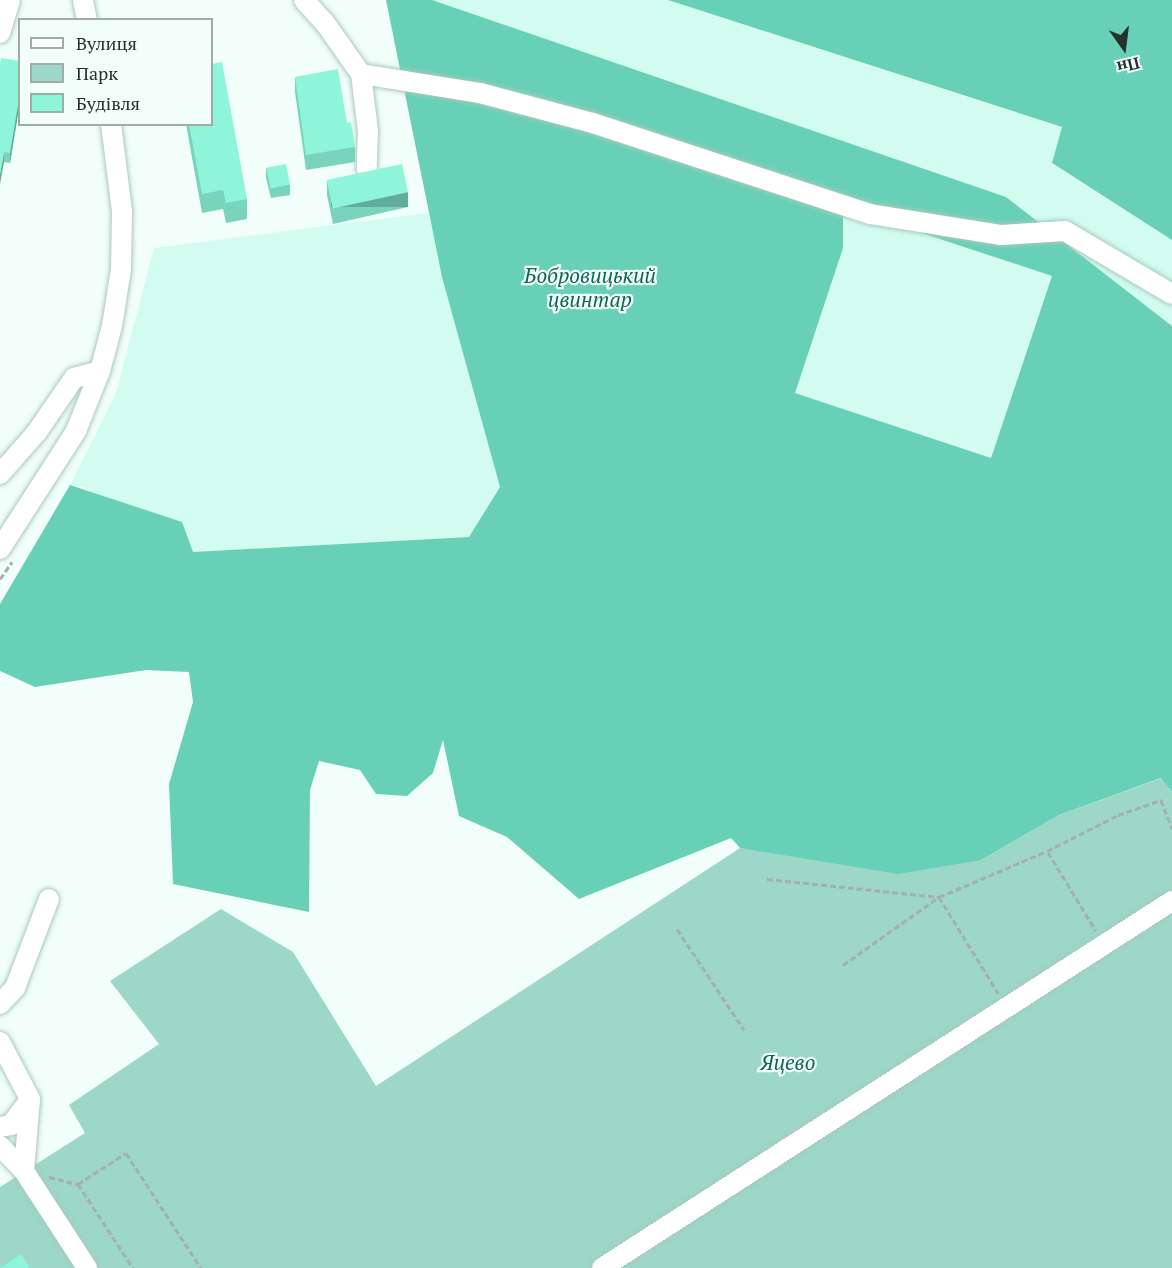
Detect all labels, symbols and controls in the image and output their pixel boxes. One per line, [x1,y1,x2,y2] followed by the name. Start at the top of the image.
[18,18,213,126] legend
[1094,18,1154,78] north arrow
[76,31,137,55] text: Вулиця
[1115,52,1142,79] text: Пн
[76,61,118,85] text: Парк
[76,91,140,115] text: Будівля
[524,262,656,312] park label: Бобровицький цвинтар
[760,1049,816,1075] park label: Яцево

